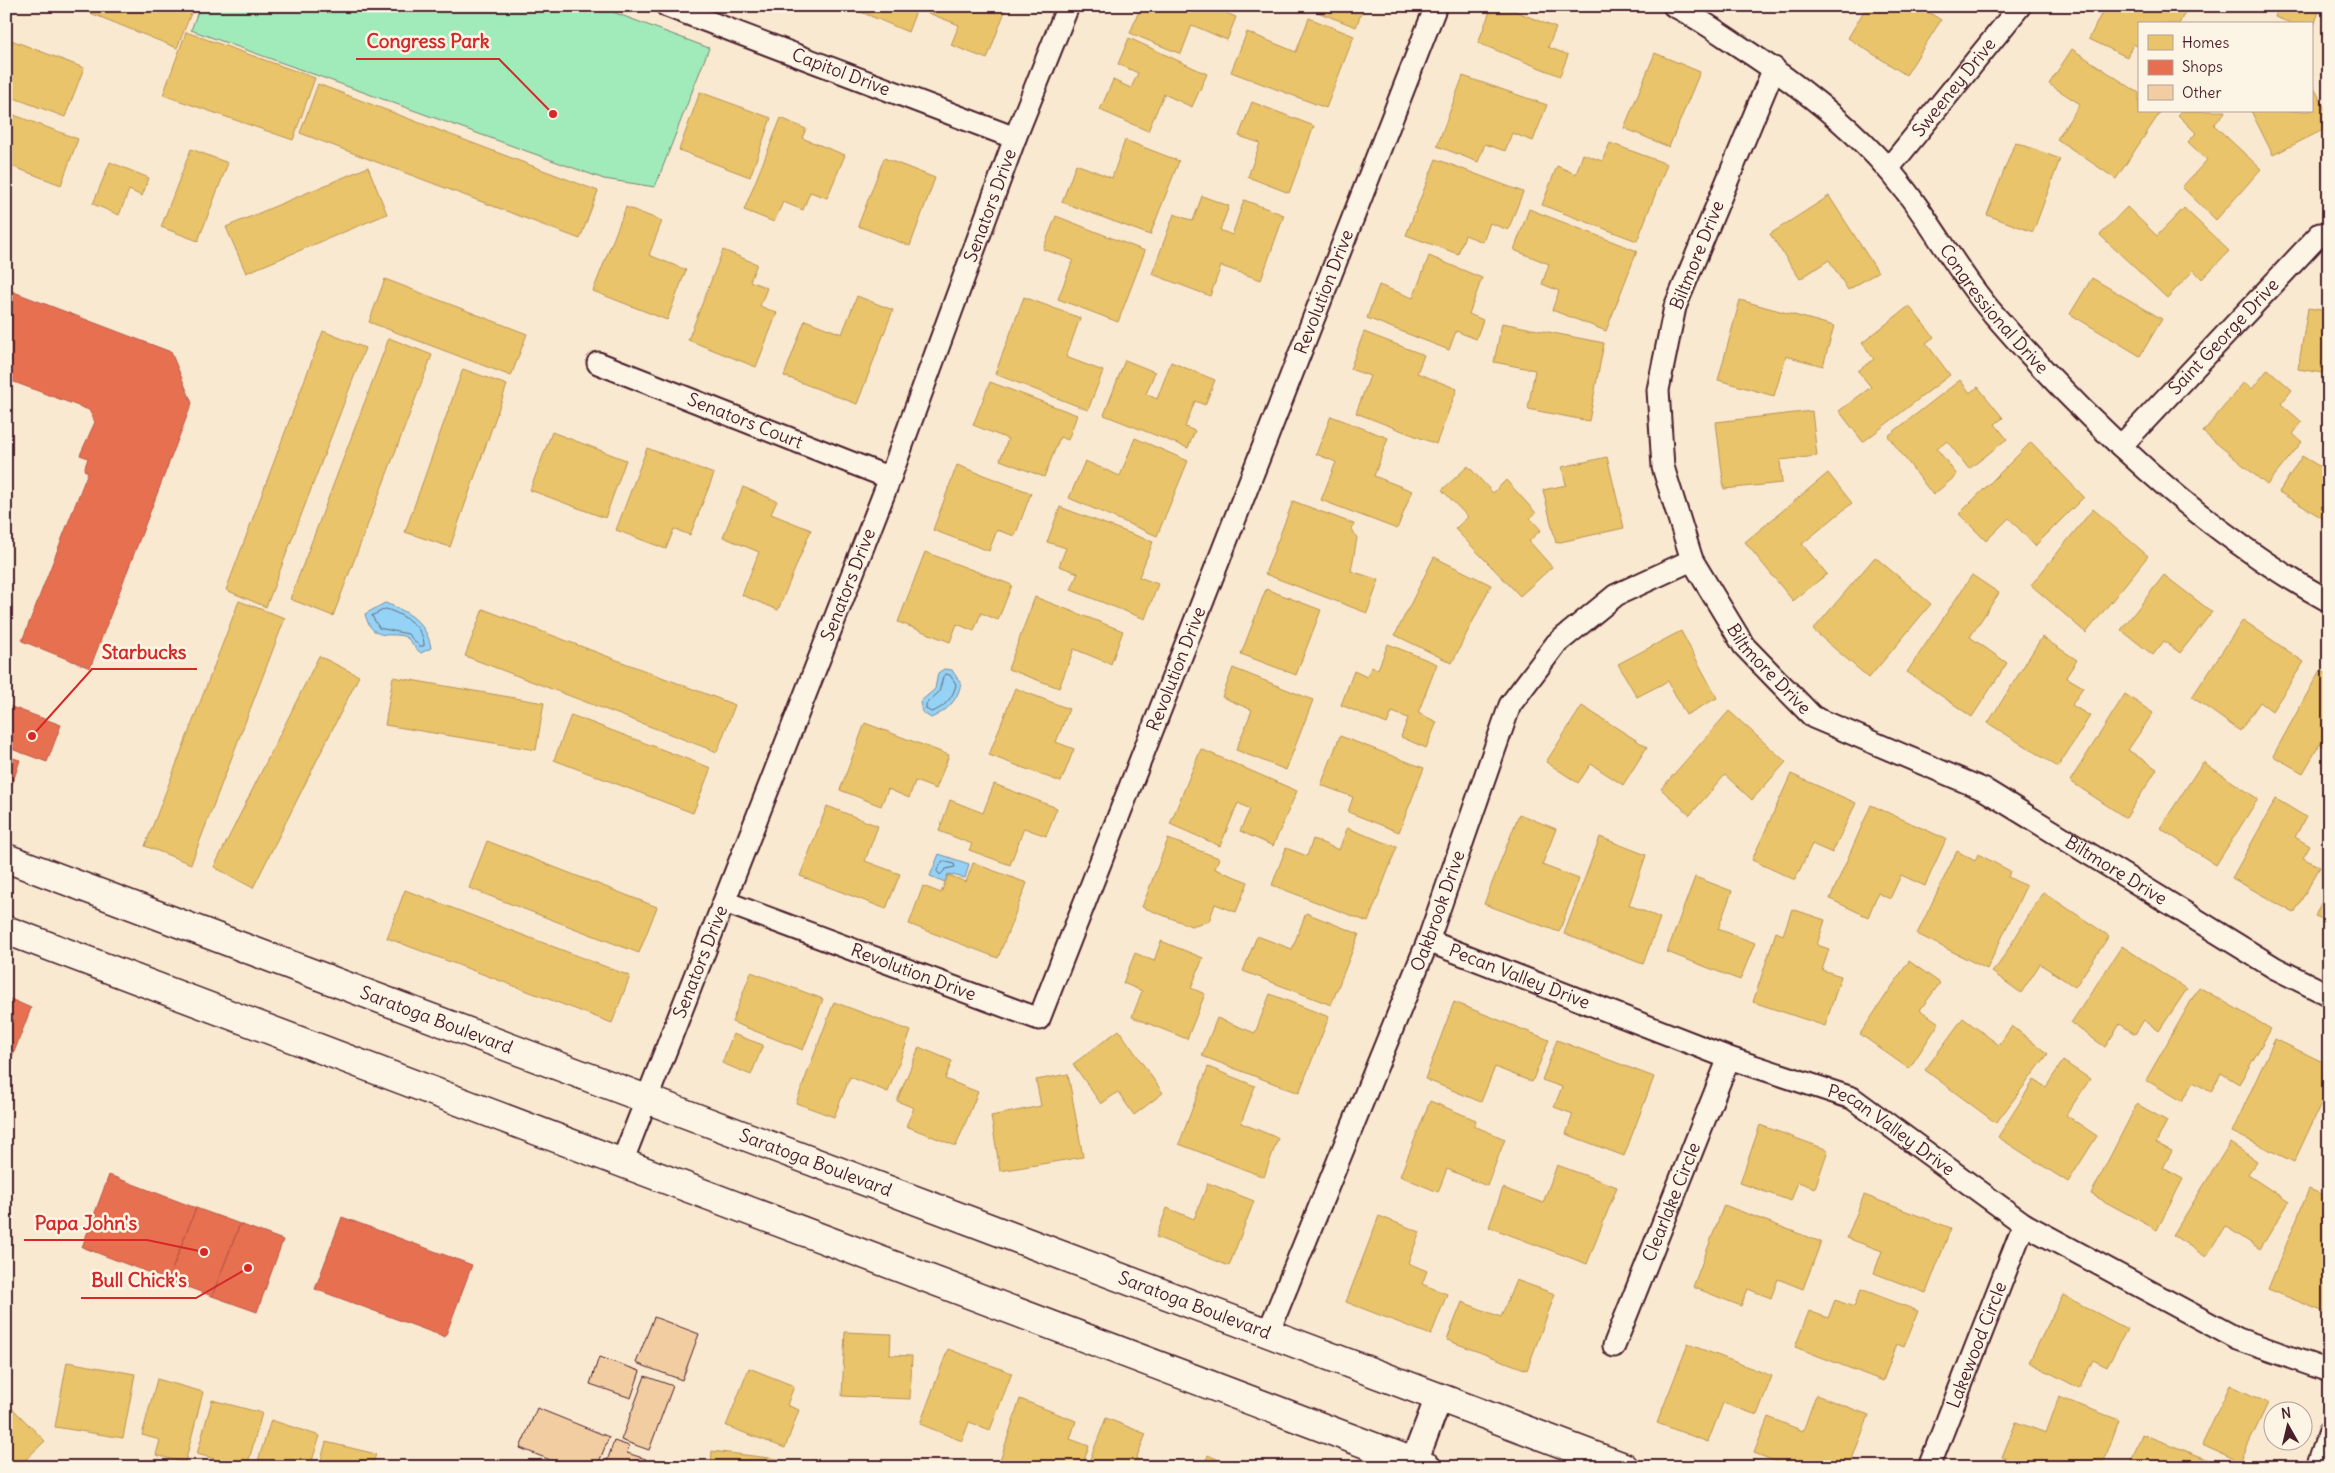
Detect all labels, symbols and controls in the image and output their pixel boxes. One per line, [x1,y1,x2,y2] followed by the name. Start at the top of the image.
[2138,22,2312,112] legend
[356,25,499,59] callout: Congress Park
[366,29,490,53] text: Congress Park
[1907,33,2001,141] street label: Sweeney Drive
[2182,33,2229,52] text: Homes
[789,42,894,101] street label: Capitol Drive
[2182,57,2223,76] text: Shops
[2182,83,2222,102] text: Other
[958,145,1021,265] street label: Senators Drive
[1664,197,1729,313] street label: Biltmore Drive
[1289,226,1358,357] street label: Revolution Drive
[1935,239,2054,378] street label: Congressional Drive
[2163,273,2284,399] street label: Saint George Drive
[684,387,806,454] street label: Senators Court
[815,525,880,644] street label: Senators Drive
[1141,603,1210,734] street label: Revolution Drive
[1722,619,1816,719] street label: Biltmore Drive
[92,635,197,669] callout: Starbucks
[102,640,187,664] text: Starbucks
[2061,830,2171,910] street label: Biltmore Drive
[1405,847,1470,975] street label: Oakbrook Drive
[668,902,732,1021] street label: Senators Drive
[848,938,979,1005] street label: Revolution Drive
[1446,938,1593,1014] street label: Pecan Valley Drive
[357,980,517,1059] street label: Saratoga Boulevard
[1825,1079,1960,1180] street label: Pecan Valley Drive
[736,1123,896,1202] street label: Saratoga Boulevard
[1637,1139,1705,1265] street label: Clearlake Circle
[24,1206,147,1240] callout: Papa John's
[35,1211,137,1235] text: Papa John's
[81,1264,196,1298] callout: Bull Chick's
[1115,1266,1275,1344] street label: Saratoga Boulevard
[91,1268,187,1292] text: Bull Chick's
[1941,1278,2011,1411] street label: Lakewood Circle
[2262,1400,2312,1450] north arrow
[2280,1404,2292,1423] text: N

